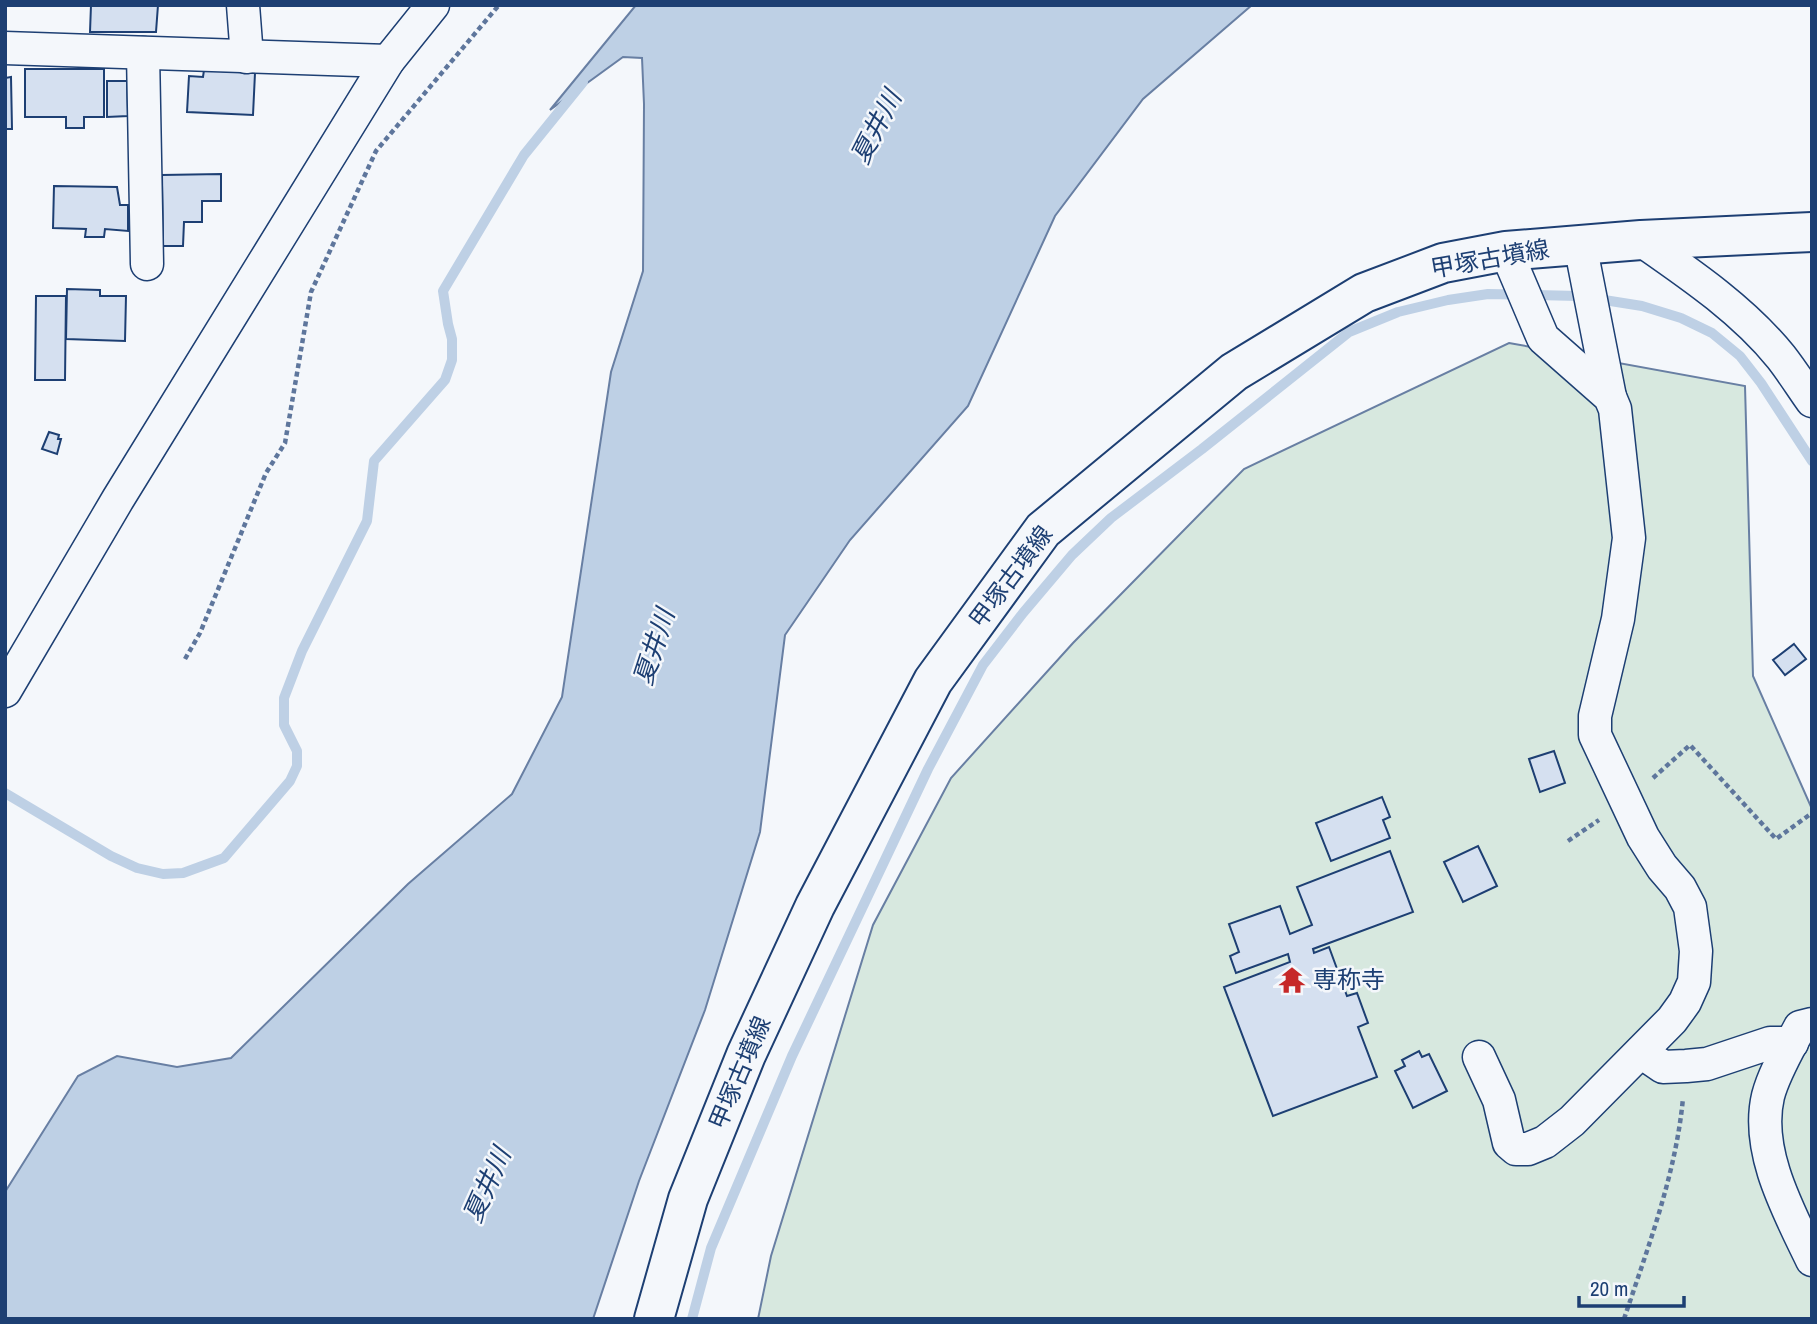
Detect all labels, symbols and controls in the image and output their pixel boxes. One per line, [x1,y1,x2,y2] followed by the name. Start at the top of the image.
[842,81,910,169] water label: 夏井川
[1428,232,1552,284] street label: 甲塚古墳線
[961,519,1059,634] street label: 甲塚古墳線
[625,602,683,689] water label: 夏井川
[1313,963,1385,995] place label: 専称寺
[1277,965,1307,995] temple icon: 専称寺
[701,1011,777,1134] street label: 甲塚古墳線
[455,1139,520,1228] water label: 夏井川
[1579,1264,1684,1308] scale bar
[1590,1274,1628,1303] text: 20 m

